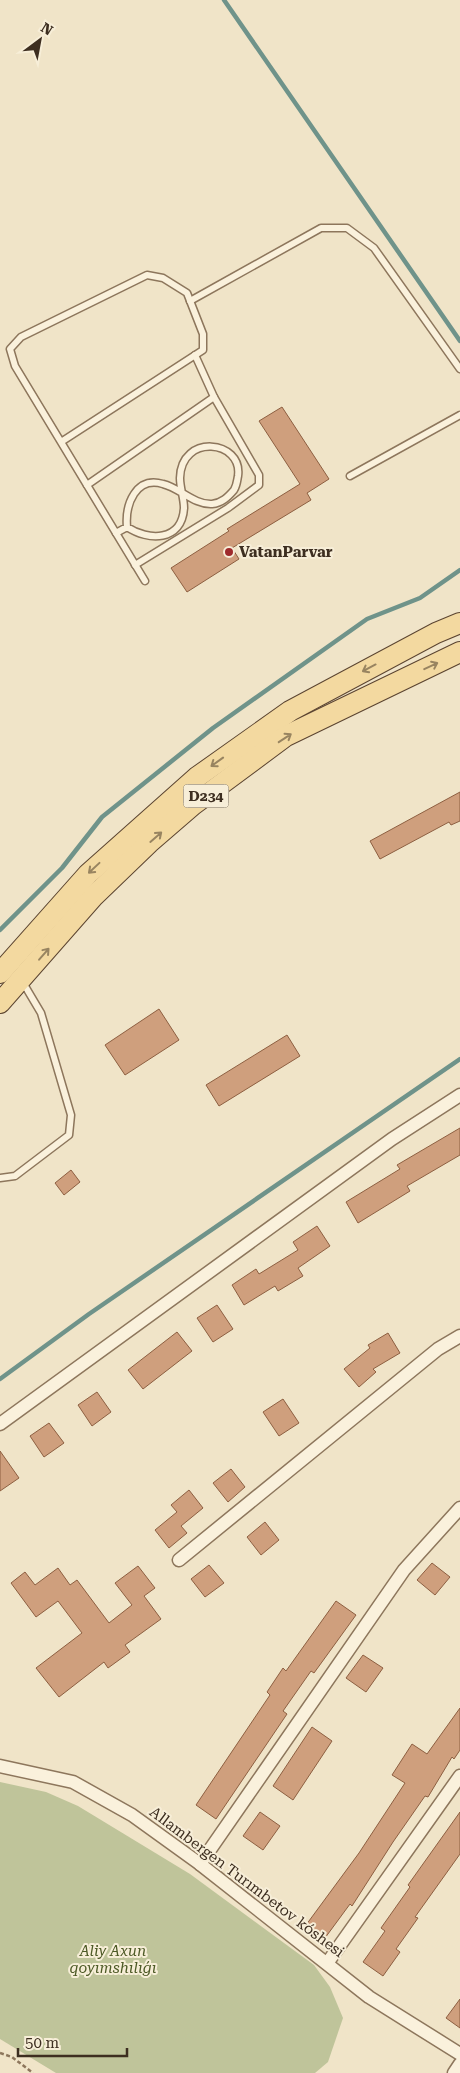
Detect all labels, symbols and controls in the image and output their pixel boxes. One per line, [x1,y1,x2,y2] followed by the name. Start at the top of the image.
[15,15,65,65] north arrow
[38,19,56,39] text: N
[239,543,333,561] place label: VatanParvar
[223,546,235,558] marker: VatanParvar
[423,660,438,670] one-way arrow
[362,663,377,673] one-way arrow
[278,732,292,743] one-way arrow
[211,757,224,768] one-way arrow
[184,784,228,808] road number: D234
[150,831,163,843] one-way arrow
[87,862,100,874] one-way arrow
[39,948,50,961] one-way arrow
[146,1803,348,1961] street label: Allambergen Turımbetov kóshesi
[70,1942,157,1977] park label: Aliy Axun qoyımshılıǵı
[18,2026,126,2058] scale bar
[25,2034,60,2052] text: 50 m

